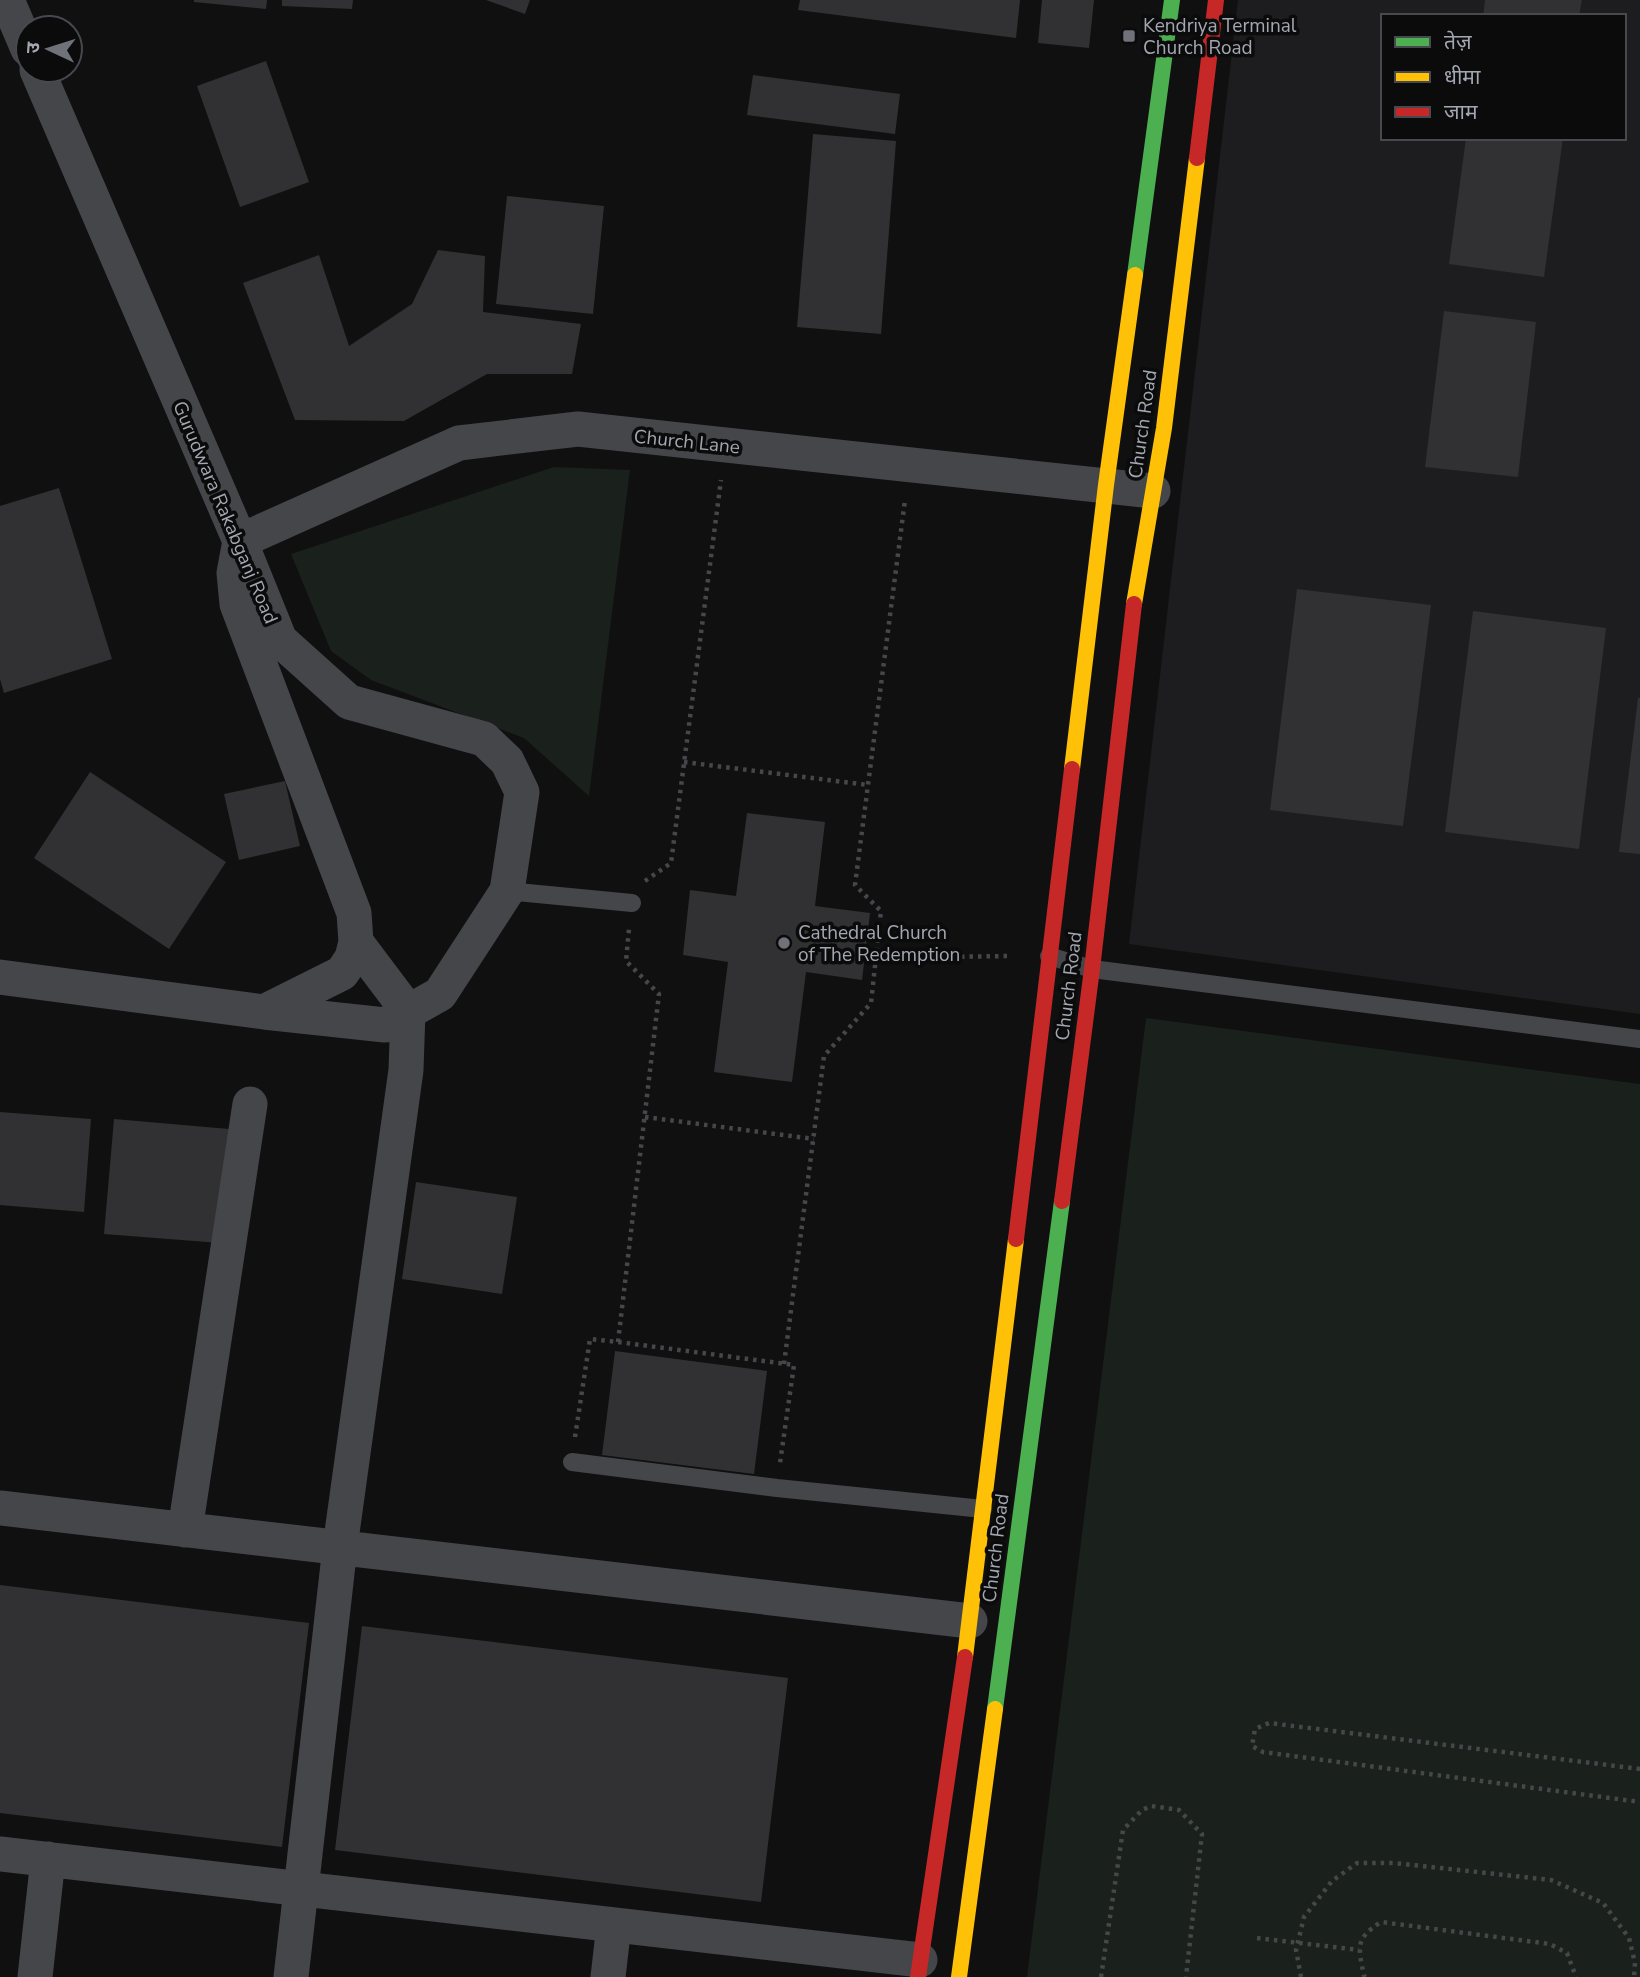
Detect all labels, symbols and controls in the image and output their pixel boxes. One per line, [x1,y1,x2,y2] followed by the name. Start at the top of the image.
[1143,13,1297,61] place label: Kendriya Terminal Church Road
[14,14,84,84] north arrow
[1381,14,1626,140] legend
[1121,28,1137,44] marker: Kendriya Terminal Church Road
[1444,28,1472,56] text: तेज़
[20,41,46,54] text: उ
[1444,63,1481,91] text: धीमा
[1444,98,1478,126] text: जाम
[1122,368,1163,480] street label: Church Road
[166,397,284,628] street label: Gurudwara Rakabganj Road
[632,423,741,460] street label: Church Lane
[798,920,960,968] place label: Cathedral Church of The Redemption
[1049,930,1089,1042] street label: Church Road
[776,935,792,951] marker: Cathedral Church of The Redemption
[976,1492,1016,1604] street label: Church Road

